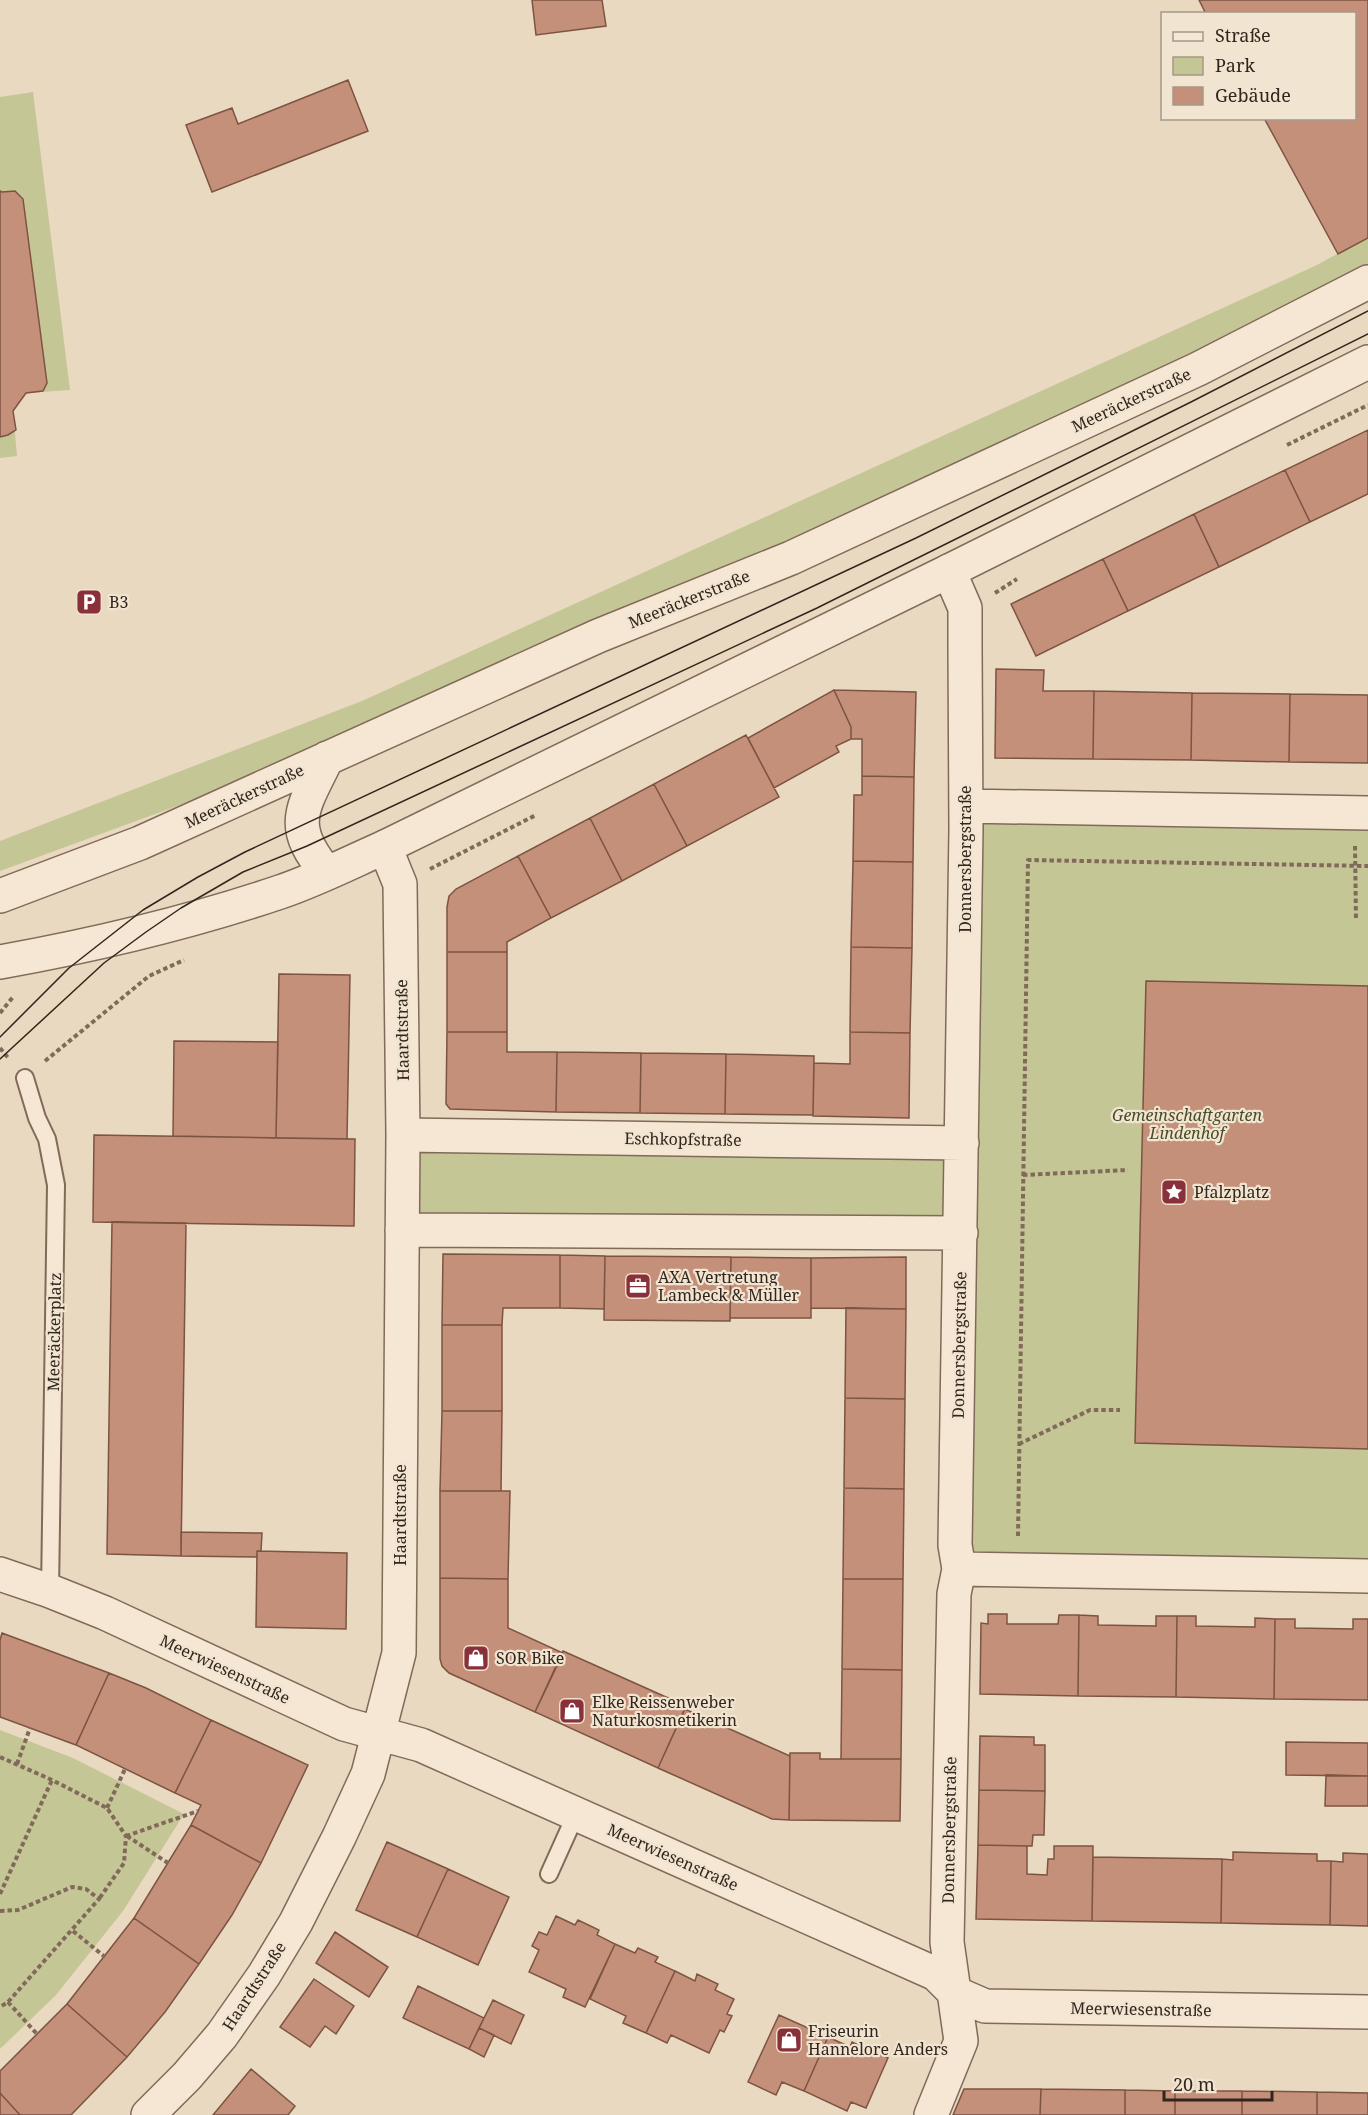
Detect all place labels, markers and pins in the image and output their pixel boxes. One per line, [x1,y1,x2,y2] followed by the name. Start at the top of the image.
[74,587,104,617] parking icon: B3
[109,591,128,613] place label: B3
[1159,1177,1189,1207] place icon: Pfalzplatz
[1194,1181,1269,1203] place label: Pfalzplatz
[658,1266,800,1306] place label: AXA Vertretung Lambeck & Müller
[623,1271,653,1301] office icon: AXA Vertretung Lambeck & Müller
[461,1643,491,1673] shop icon: SOR Bike
[496,1647,564,1669] place label: SOR Bike
[592,1691,737,1731] place label: Elke Reissenweber Naturkosmetikerin
[557,1696,587,1726] shop icon: Elke Reissenweber Naturkosmetikerin
[808,2020,948,2060] place label: Friseurin Hannelore Anders
[774,2025,804,2055] shop icon: Friseurin Hannelore Anders

